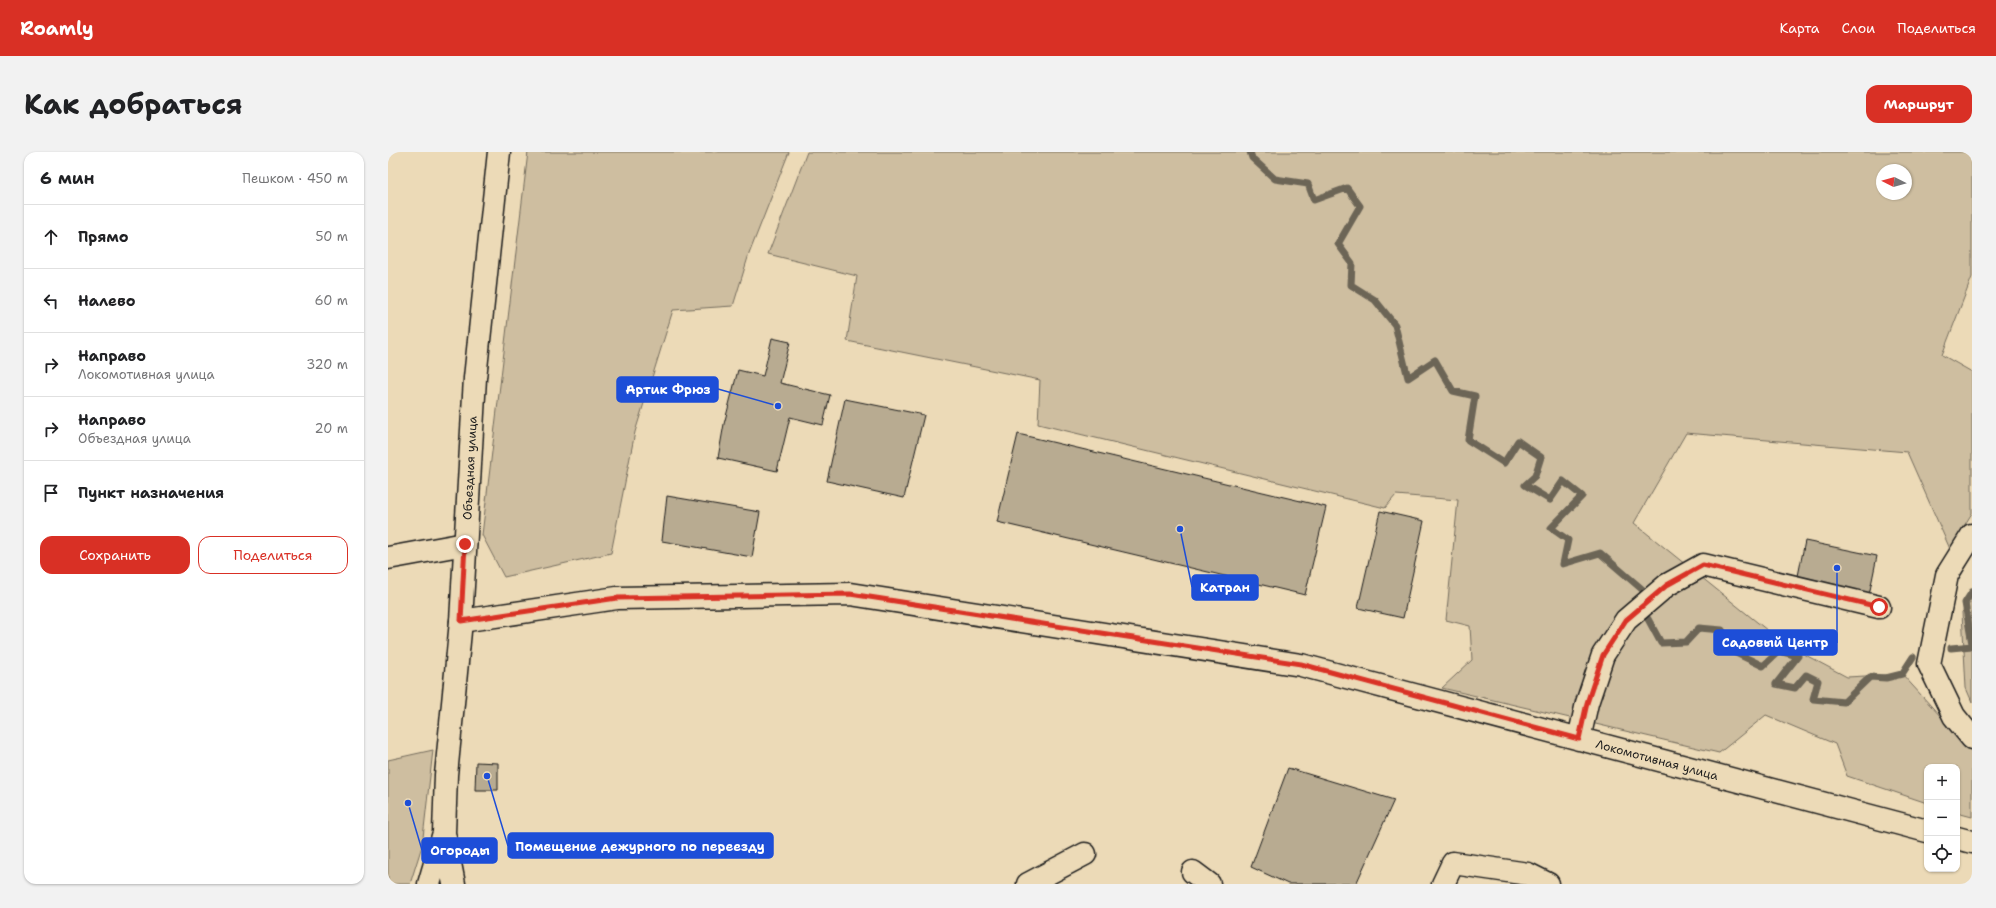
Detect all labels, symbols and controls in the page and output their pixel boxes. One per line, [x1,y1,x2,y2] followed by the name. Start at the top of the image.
[20,16,94,41] text: Roamly
[1779,19,1820,37] text: Карта
[1842,19,1875,37] text: Слои
[1897,19,1976,37] text: Поделиться
[24,85,243,123] text: Как добраться
[1866,85,1972,123] button: Маршрут
[1876,164,1912,200] north arrow
[40,167,95,189] text: 6 мин
[242,170,348,187] text: Пешком · 450 m
[40,226,62,248] icon: ahead
[78,227,128,247] text: Прямо
[315,228,348,245] text: 50 m
[40,290,62,312] icon: left
[78,291,136,311] text: Налево
[315,292,348,309] text: 60 m
[78,346,146,366] text: Направо
[40,354,62,376] icon: right
[306,356,348,373] text: 320 m
[78,366,215,383] text: Локомотивная улица
[617,377,718,402] callout: Артик Фрюз
[626,381,711,398] text: Артик Фрюз
[78,410,146,430] text: Направо
[459,415,481,520] street label: Объездная улица
[40,418,62,440] icon: right
[315,420,348,437] text: 20 m
[78,430,191,447] text: Объездная улица
[40,482,62,504] icon: arrive
[78,483,224,503] text: Пункт назначения
[456,535,474,553] route end
[40,536,190,574] button: Сохранить
[198,536,348,574] button: Поделиться
[1192,575,1258,600] callout: Катран
[1200,579,1250,596] text: Катран
[1870,598,1888,616] route start
[1714,630,1837,655] callout: Садовый Центр
[1722,634,1829,651] text: Садовый Центр
[1594,736,1721,784] street label: Локомотивная улица
[1924,764,1960,872] map controls
[1924,764,1960,800] button: +
[1924,800,1960,836] button: −
[508,833,773,858] callout: Помещение дежурного по переезду
[1924,836,1960,872] button: locate
[422,838,497,863] callout: Огороды
[515,838,765,855] text: Помещение дежурного по переезду
[430,842,490,859] text: Огороды

